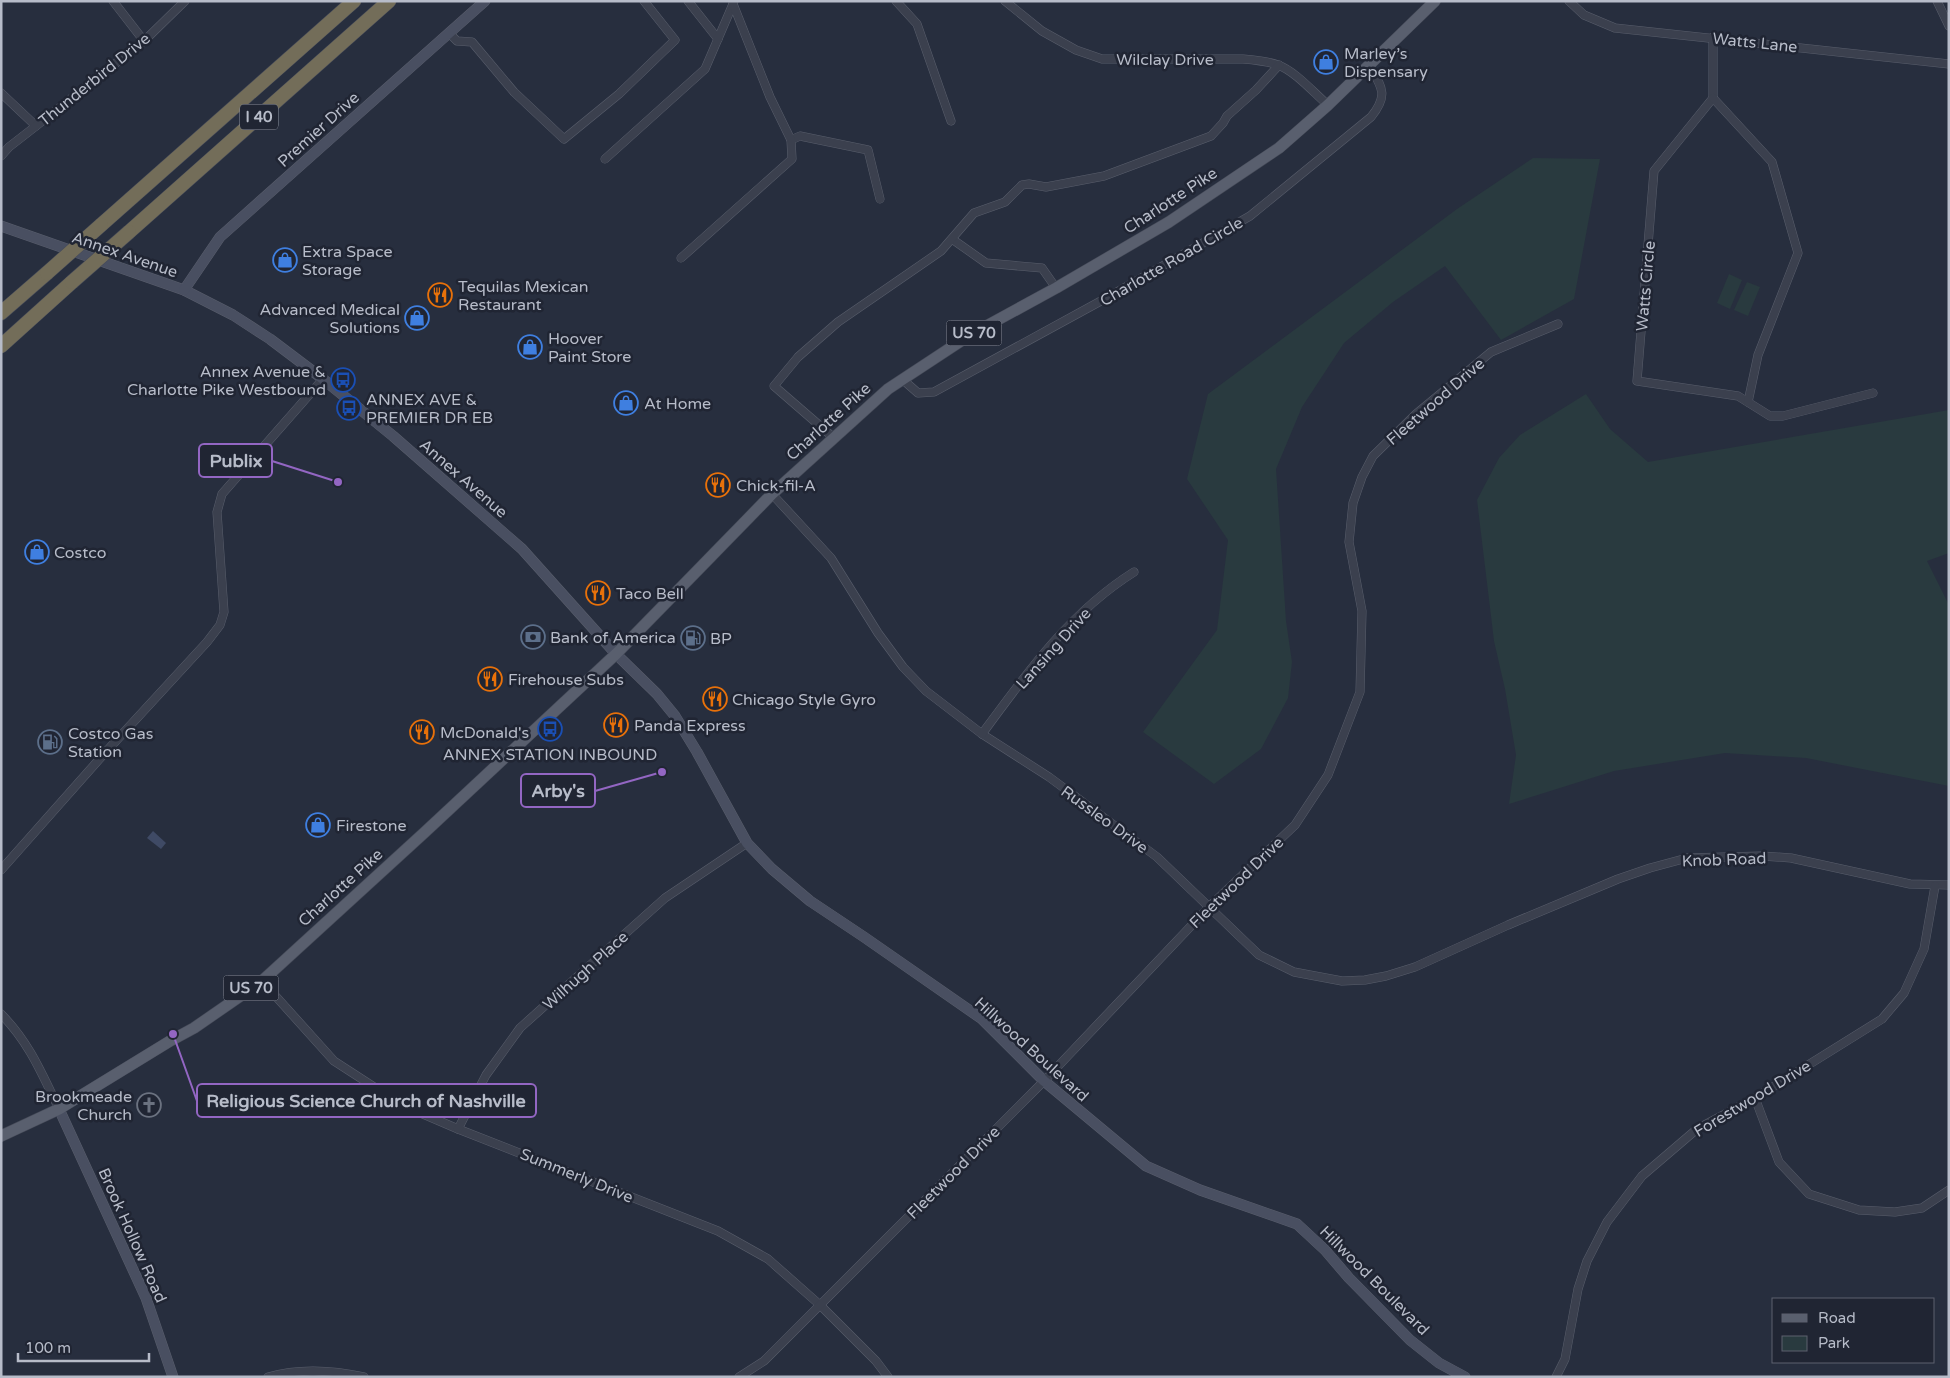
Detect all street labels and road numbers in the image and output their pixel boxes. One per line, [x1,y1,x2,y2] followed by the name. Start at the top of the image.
[35,29,154,131] street label: Thunderbird Drive
[1711,29,1798,57] street label: Watts Lane
[1116,50,1214,70] street label: Wilclay Drive
[274,88,364,172] street label: Premier Drive
[240,104,278,130] road number: I 40
[1120,163,1221,238] street label: Charlotte Pike
[1096,213,1247,311] street label: Charlotte Road Circle
[69,228,180,282] street label: Annex Avenue
[1632,240,1660,332] street label: Watts Circle
[946,320,1002,346] road number: US 70
[1383,354,1489,450] street label: Fleetwood Drive
[782,378,875,465] street label: Charlotte Pike
[415,435,512,523] street label: Annex Avenue
[1012,604,1096,694] street label: Lansing Drive
[1057,781,1152,858] street label: Russleo Drive
[1185,833,1288,933] street label: Fleetwood Drive
[294,844,387,931] street label: Charlotte Pike
[1681,849,1767,871] street label: Knob Road
[539,927,633,1014] street label: Wilhugh Place
[224,976,278,1000] road number: US 70
[970,993,1093,1106] street label: Hillwood Boulevard
[1690,1056,1815,1142] street label: Forestwood Drive
[903,1122,1004,1223] street label: Fleetwood Drive
[517,1144,636,1208] street label: Summerly Drive
[93,1165,171,1306] street label: Brook Hollow Road
[1315,1222,1433,1340] street label: Hillwood Boulevard

